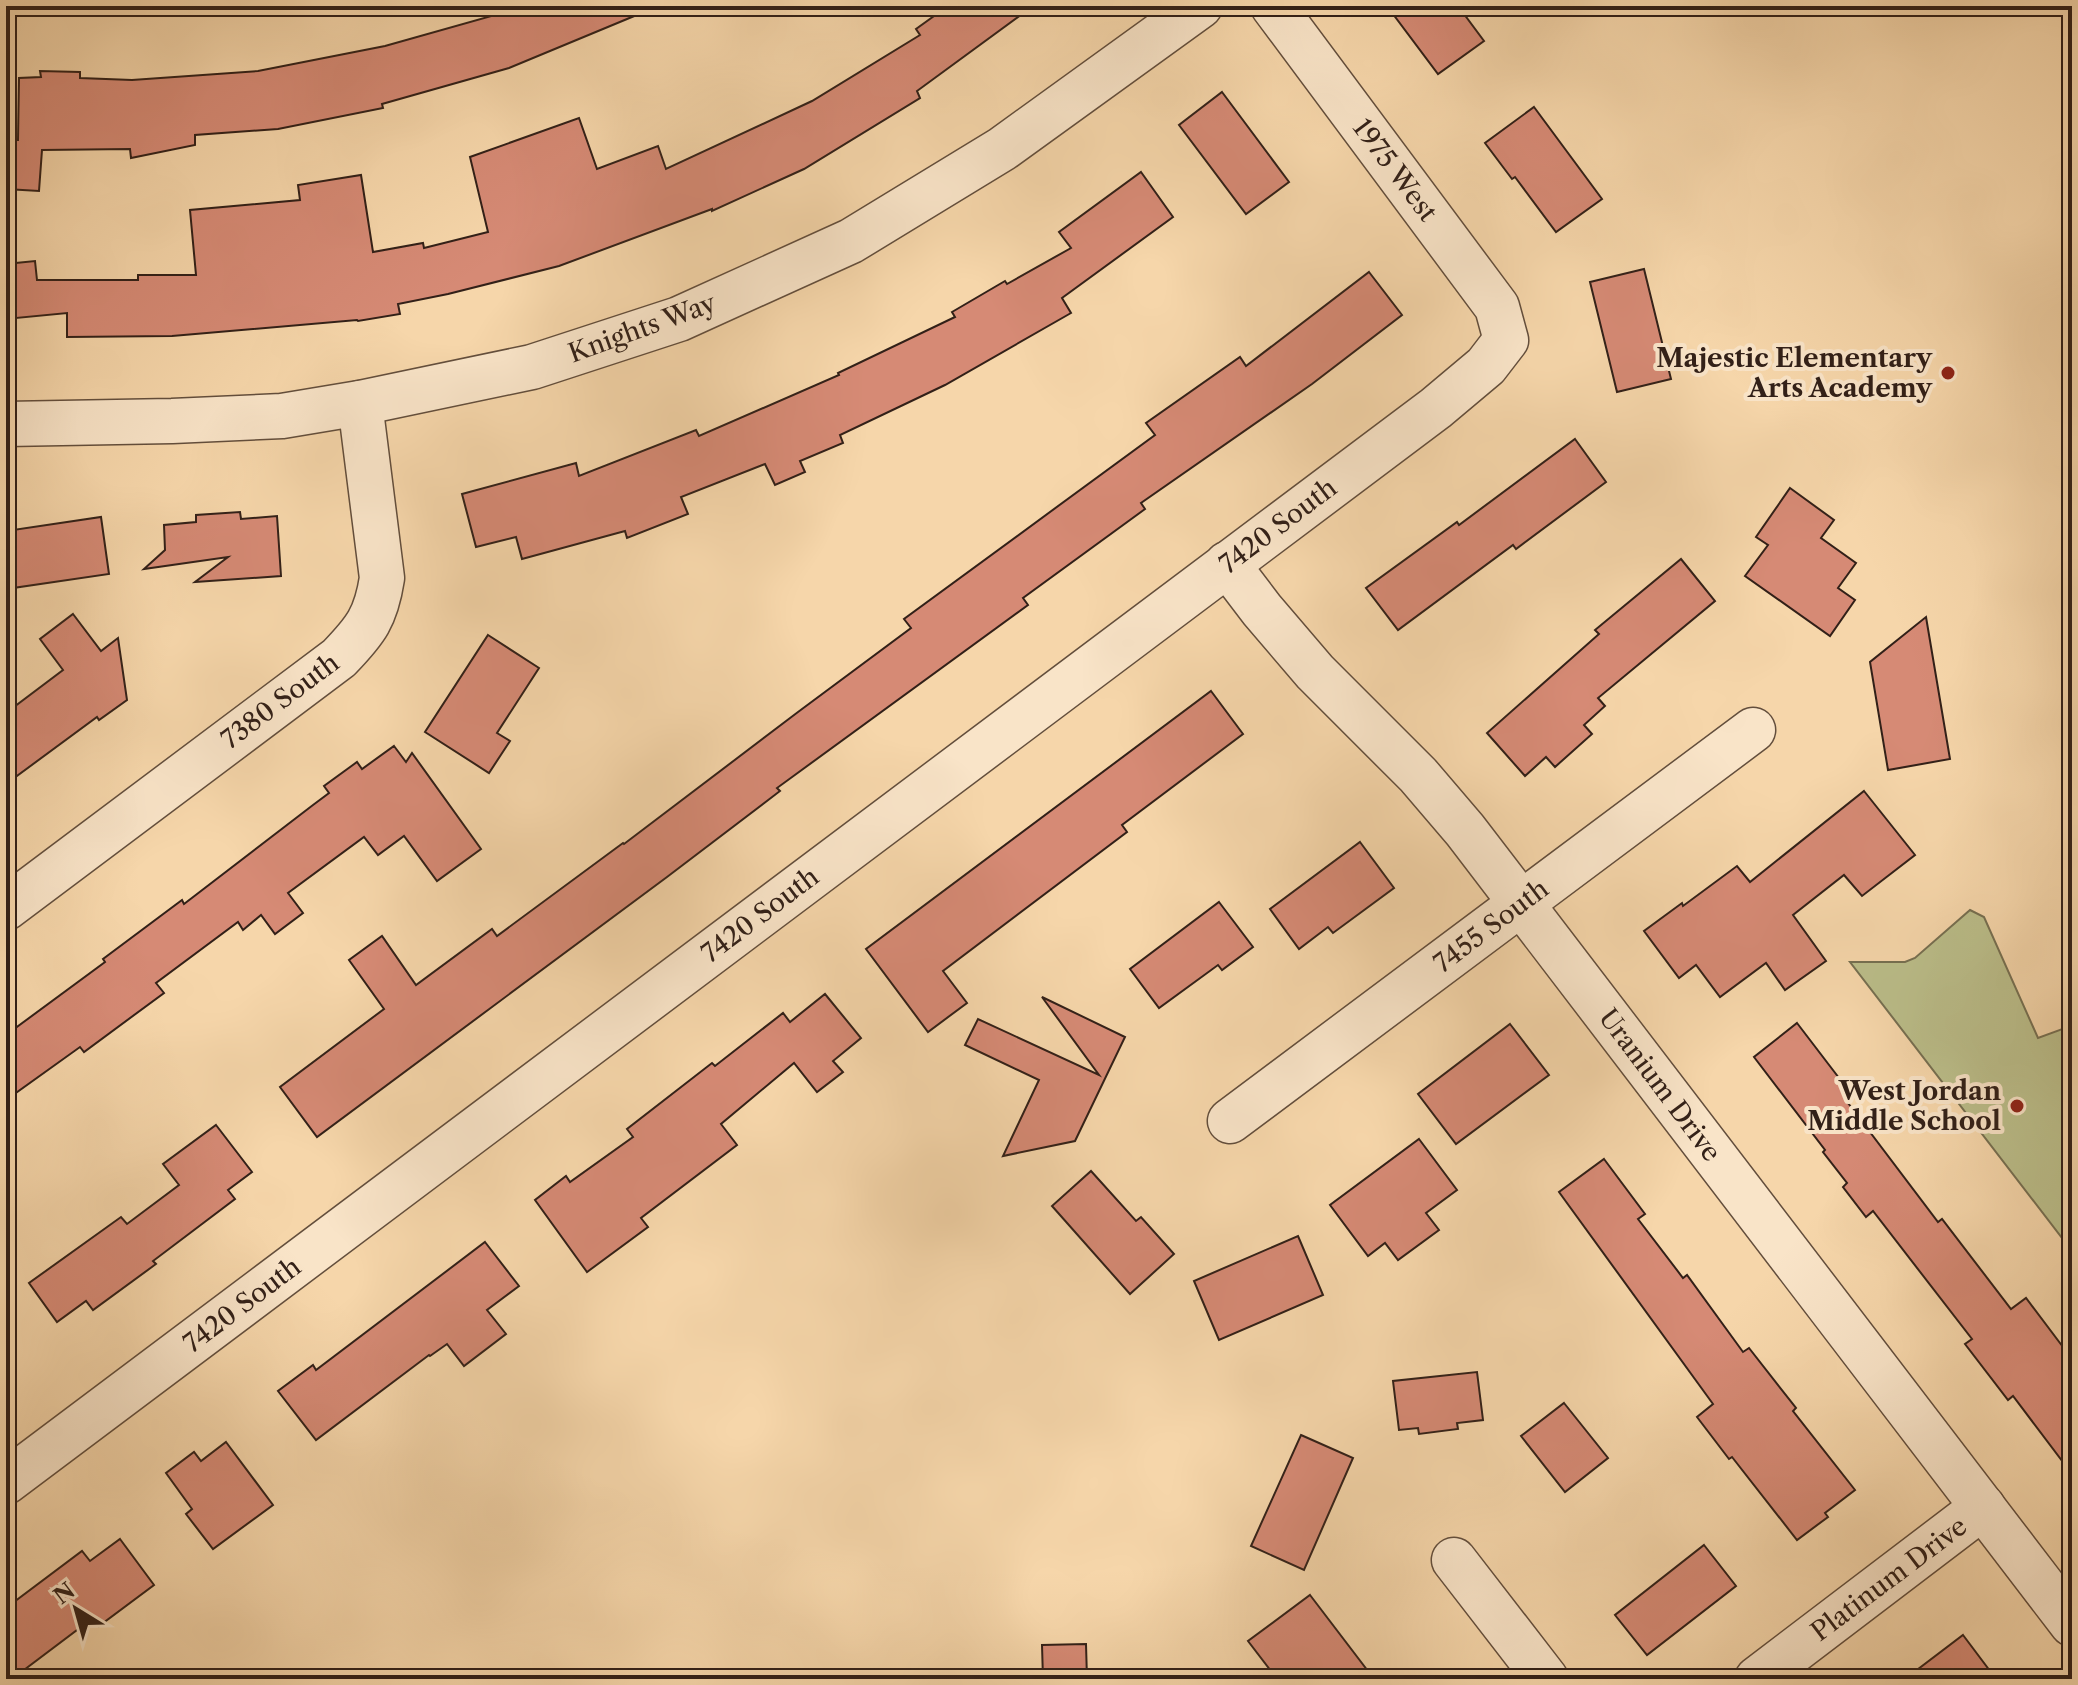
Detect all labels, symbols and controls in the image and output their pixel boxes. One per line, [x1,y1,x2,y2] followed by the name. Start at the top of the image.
[1346,112,1444,228] street label: 1975 West
[564,286,721,369] street label: Knights Way
[1656,342,1933,404] place label: Majestic Elementary Arts Academy
[1939,364,1957,382] marker: Majestic Elementary Arts Academy
[1213,472,1343,580] street label: 7420 South
[215,646,345,756] street label: 7380 South
[695,861,825,969] street label: 7420 South
[1427,873,1555,979] street label: 7455 South
[1592,1002,1728,1168] street label: Uranium Drive
[1807,1075,2001,1137] place label: West Jordan Middle School
[2008,1097,2026,1115] marker: West Jordan Middle School
[177,1251,307,1359] street label: 7420 South
[1805,1510,1973,1648] street label: Platinum Drive
[36,1569,116,1649] north arrow
[49,1577,80,1610] text: N

